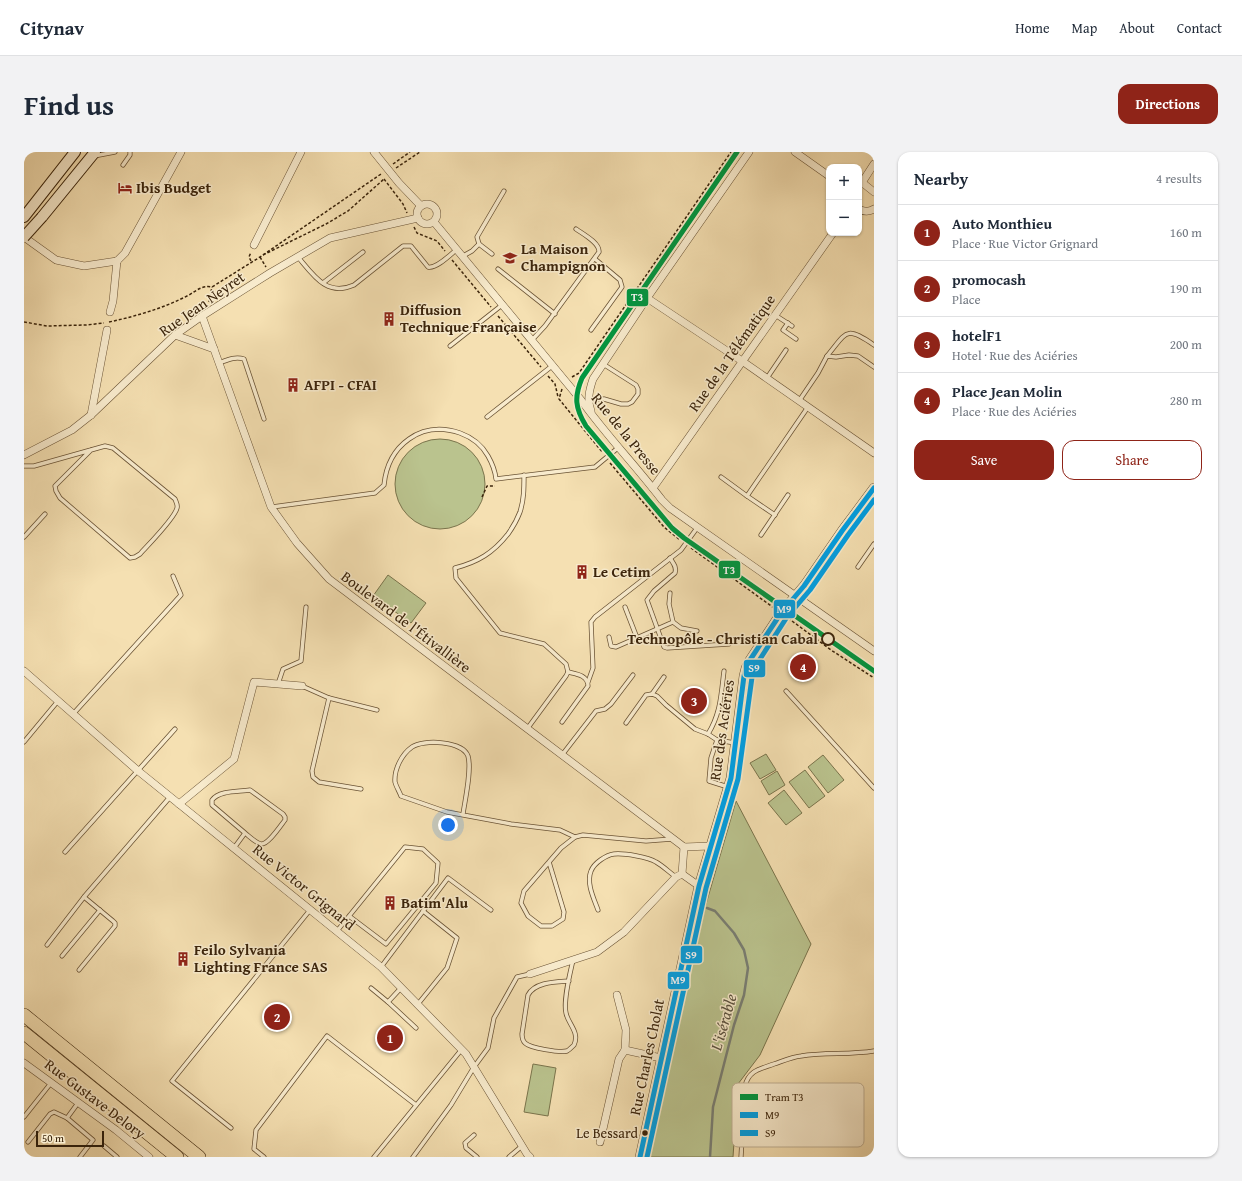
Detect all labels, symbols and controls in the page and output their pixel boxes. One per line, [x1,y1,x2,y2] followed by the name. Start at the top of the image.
[20,14,84,42] text: Citynav
[1015,18,1050,38] text: Home
[1072,18,1097,38] text: Map
[1119,18,1155,38] text: About
[1177,18,1222,38] text: Contact
[24,84,114,125] text: Find us
[1118,84,1218,124] button: Directions
[826,164,862,236] map controls
[826,164,862,200] button: +
[914,166,968,191] text: Nearby
[1156,169,1202,188] text: 4 results
[136,177,211,198] place label: Ibis Budget
[117,180,133,196] hotel icon: Ibis Budget
[826,200,862,236] button: −
[952,213,1052,234] text: Auto Monthieu
[924,223,930,242] text: 1
[1170,223,1202,242] text: 160 m
[952,234,1098,253] text: Place · Rue Victor Grignard
[521,238,606,276] place label: La Maison Champignon
[502,250,518,266] school or university icon: La Maison Champignon
[155,266,249,341] street label: Rue Jean Neyret
[952,269,1026,290] text: promocash
[924,279,930,298] text: 2
[1170,279,1202,298] text: 190 m
[626,288,649,307] line badge: T3
[631,289,643,305] text: T3
[683,290,780,416] street label: Rue de la Télématique
[952,290,981,309] text: Place
[400,299,537,337] place label: Diffusion Technique Française
[381,311,397,327] building icon: Diffusion Technique Française
[952,325,1002,346] text: hotelF1
[924,335,930,354] text: 3
[1170,335,1202,354] text: 200 m
[952,346,1078,365] text: Hotel · Rue des Aciéries
[304,374,377,395] place label: AFPI - CFAI
[285,377,301,393] building icon: AFPI - CFAI
[952,381,1062,402] text: Place Jean Molin
[587,388,666,479] street label: Rue de la Presse
[924,391,930,410] text: 4
[1170,391,1202,410] text: 280 m
[952,402,1077,421] text: Place · Rue des Aciéries
[914,440,1054,480] button: Save
[1062,440,1202,480] button: Share
[718,560,741,579] line badge: T3
[593,561,651,582] place label: Le Cetim
[723,562,735,578] text: T3
[574,564,590,580] building icon: Le Cetim
[337,566,476,677] street label: Boulevard de l'Étivallière
[773,599,796,619] line badge: M9
[776,601,792,617] text: M9
[627,628,818,649] place label: Technopôle - Christian Cabal
[821,632,835,646] marker: Technopôle - Christian Cabal
[790,652,816,682] pin: 4
[743,659,766,678] line badge: S9
[748,660,760,676] text: S9
[704,678,739,782] street label: Rue des Aciéries
[681,686,707,716] pin: 3
[438,815,458,835] your location
[249,839,360,935] street label: Rue Victor Grignard
[401,892,469,913] place label: Batim'Alu
[382,895,398,911] building icon: Batim'Alu
[194,939,328,977] place label: Feilo Sylvania Lighting France SAS
[680,945,703,964] line badge: S9
[685,947,697,963] text: S9
[175,951,191,967] building icon: Feilo Sylvania Lighting France SAS
[667,971,690,990] line badge: M9
[670,972,686,988] text: M9
[703,990,743,1054] water label: L'isérable
[624,996,669,1117] street label: Rue Charles Cholat
[264,1002,290,1032] pin: 2
[377,1023,403,1053] pin: 1
[41,1054,150,1144] street label: Rue Gustave Delory
[732,1083,864,1147] legend
[765,1089,804,1105] text: Tram T3
[765,1107,779,1123] text: M9
[576,1123,639,1143] place label: Le Bessard
[765,1125,776,1141] text: S9
[640,1128,650,1138] marker: Le Bessard
[36,1129,104,1148] scale bar
[42,1130,64,1146] text: 50 m

